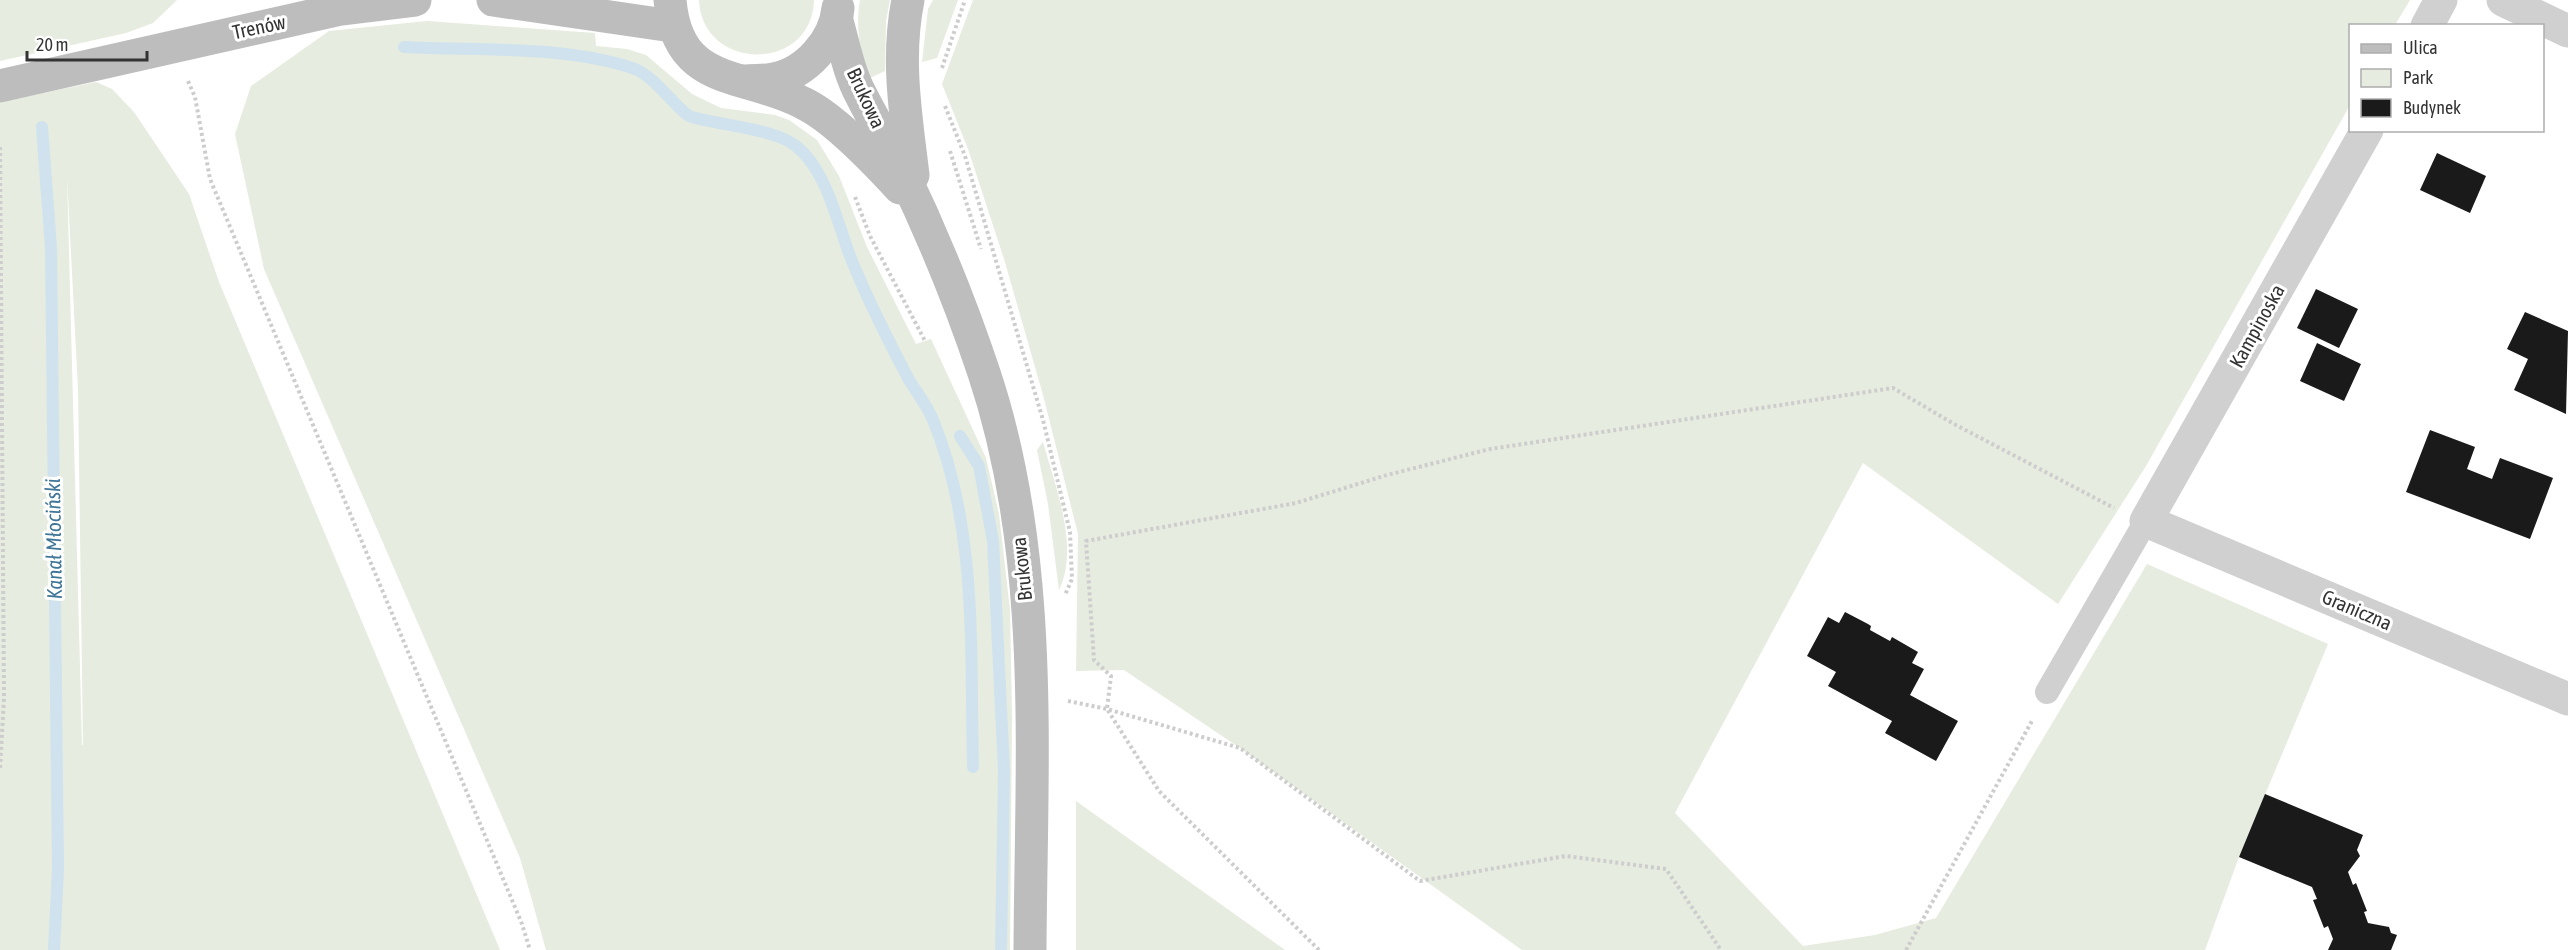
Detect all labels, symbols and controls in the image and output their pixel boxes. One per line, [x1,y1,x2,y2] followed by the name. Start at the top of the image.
[230,10,287,43] street label: Trenów
[27,24,147,62] scale bar
[2349,24,2544,132] legend
[36,34,68,55] text: 20 m
[2403,37,2438,58] text: Ulica
[843,64,890,132] street label: Brukowa
[2403,67,2433,88] text: Park
[2403,97,2461,118] text: Budynek
[2224,280,2289,371] street label: Kampinoska
[40,478,66,600] water label: Kanał Młociński
[1007,536,1036,602] street label: Brukowa
[2319,585,2395,634] street label: Graniczna

